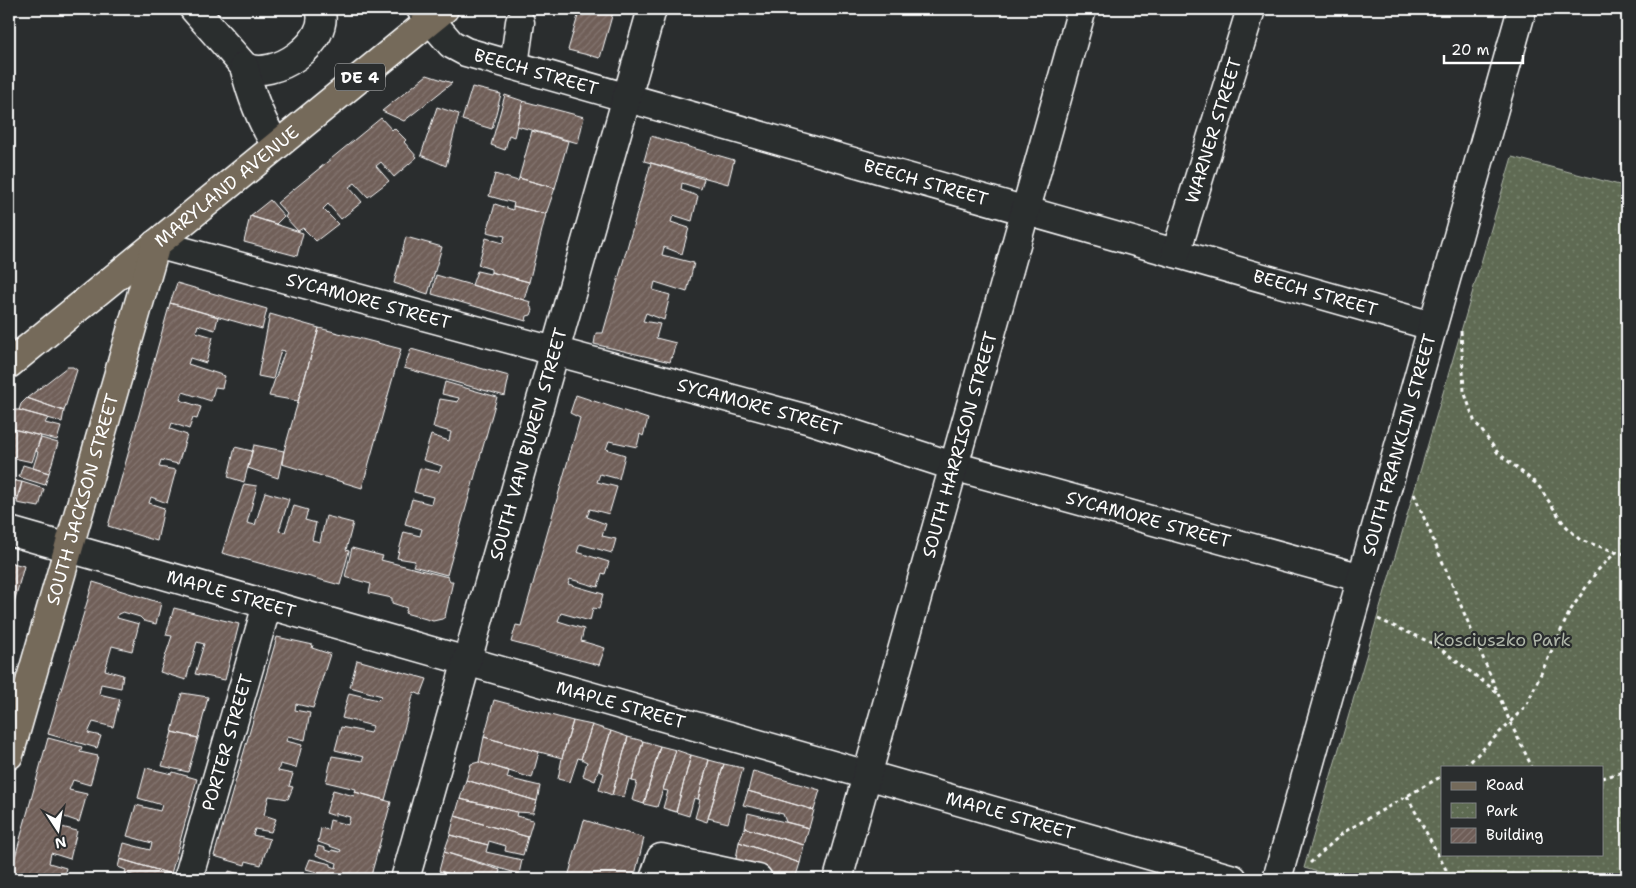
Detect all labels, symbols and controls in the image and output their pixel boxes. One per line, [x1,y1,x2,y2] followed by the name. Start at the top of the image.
[1444,32,1522,64] scale bar
[1451,40,1490,60] text: 20 m
[471,43,601,101] street label: BEECH STREET
[1180,55,1247,207] street label: WARNER STREET
[335,64,385,90] road number: DE 4
[149,120,304,253] street label: MARYLAND AVENUE
[861,153,991,211] street label: BEECH STREET
[1250,264,1380,322] street label: BEECH STREET
[283,267,454,335] street label: SYCAMORE STREET
[484,325,573,563] street label: SOUTH VAN BUREN STREET
[917,329,1003,561] street label: SOUTH HARRISON STREET
[1357,331,1442,559] street label: SOUTH FRANKLIN STREET
[674,373,845,441] street label: SYCAMORE STREET
[41,391,124,608] street label: SOUTH JACKSON STREET
[1063,485,1233,553] street label: SYCAMORE STREET
[164,564,299,624] street label: MAPLE STREET
[1433,628,1571,652] park label: Kosciuszko Park
[196,671,258,814] street label: PORTER STREET
[553,675,688,735] street label: MAPLE STREET
[1441,766,1604,856] legend
[1486,775,1524,795] text: Road
[943,786,1078,845] street label: MAPLE STREET
[1486,801,1518,821] text: Park
[32,806,82,856] north arrow
[1486,825,1543,845] text: Building
[53,833,68,853] text: N

